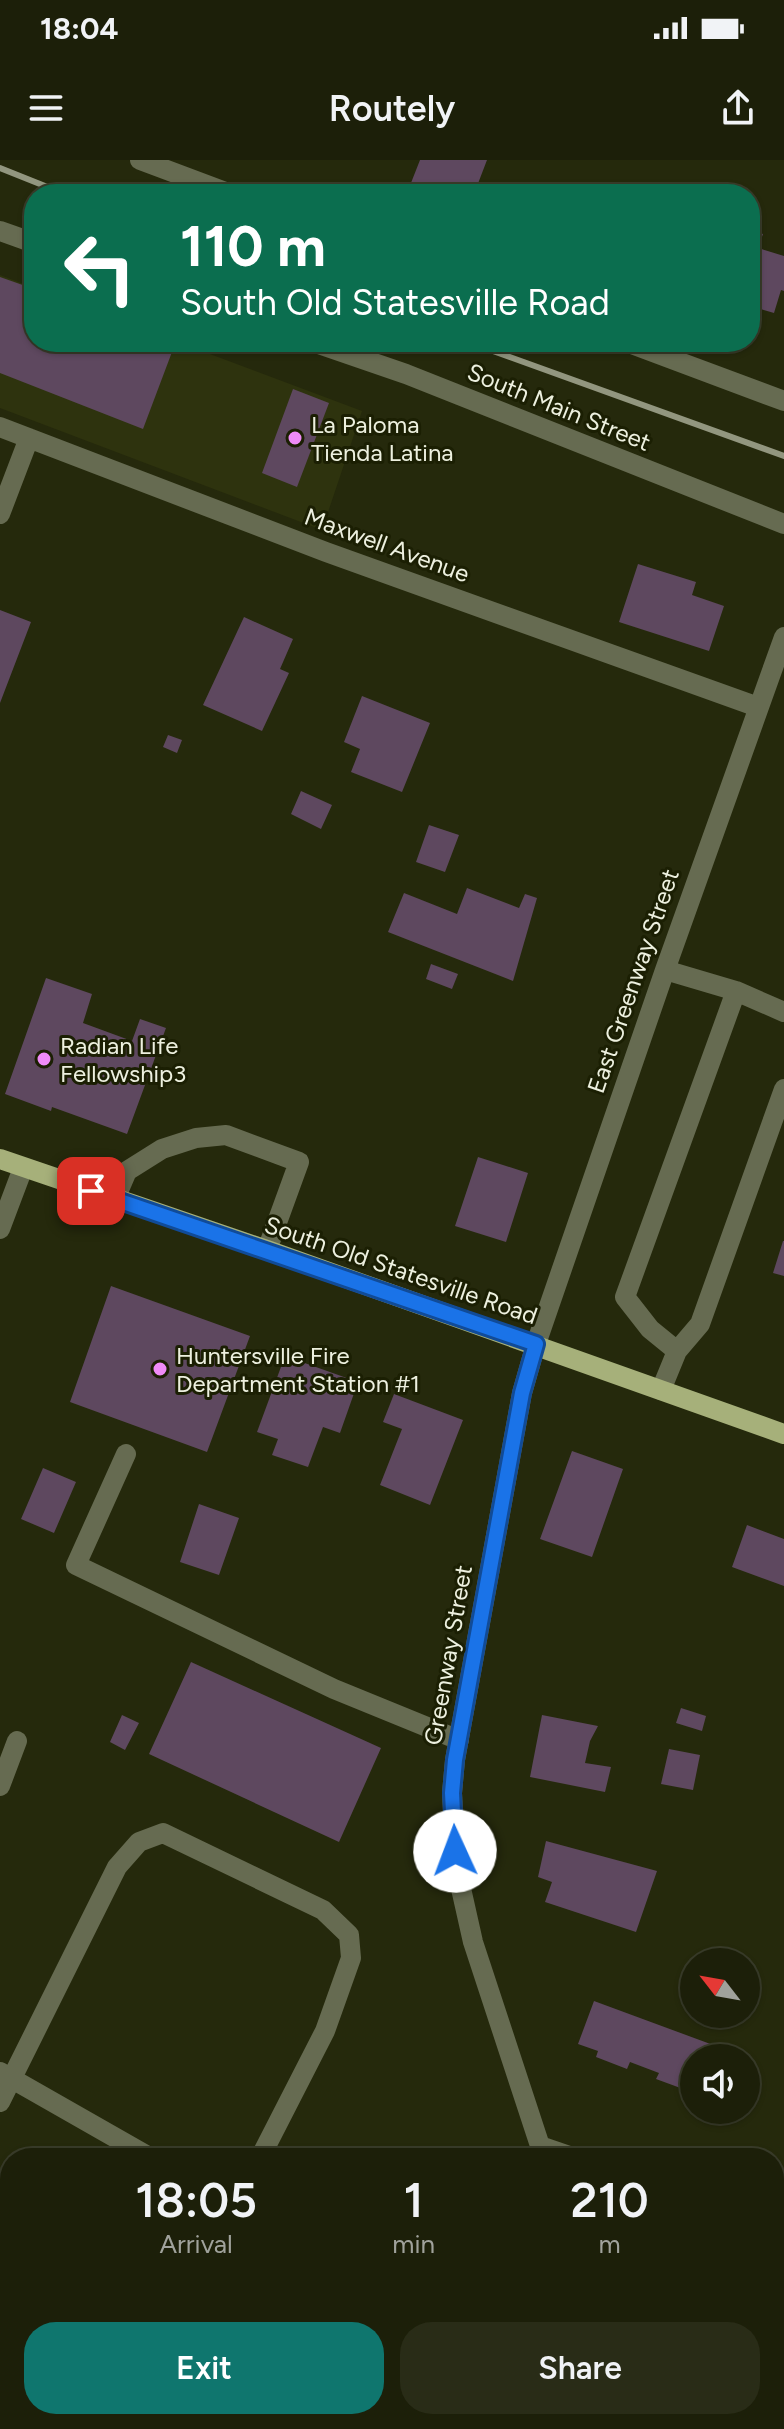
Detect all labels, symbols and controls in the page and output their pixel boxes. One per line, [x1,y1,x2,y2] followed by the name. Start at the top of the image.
[40,10,118,47] text: 18:04
[24,86,68,130] icon: menu
[716,86,760,130] icon: share
[329,87,455,130] text: Routely
[180,213,326,280] text: 110 m
[48,216,152,320] icon: left
[180,281,610,324] text: South Old Statesville Road
[463,357,655,457] street label: South Main Street
[311,410,454,467] place label: La Paloma Tienda Latina
[286,429,304,447] marker: La Paloma Tienda Latina
[301,502,473,588] street label: Maxwell Avenue
[581,865,685,1097] street label: East Greenway Street
[60,1031,186,1088] place label: Radian Life Fellowship3
[35,1050,53,1068] marker: Radian Life Fellowship3
[57,1157,125,1225] pin
[69,1169,113,1213] icon: arrive
[261,1210,541,1330] street label: South Old Statesville Road
[176,1341,420,1398] place label: Huntersville Fire Department Station #1
[151,1360,169,1378] marker: Huntersville Fire Department Station #1
[418,1563,478,1747] street label: Greenway Street
[413,1809,497,1893] position arrow
[680,1948,760,2028] north arrow
[680,1948,760,2124] map controls
[680,2044,760,2124] button: sound
[135,2171,257,2229] text: 18:05
[404,2171,424,2229] text: 1
[570,2171,649,2229] text: 210
[159,2228,233,2260] text: Arrival
[392,2228,435,2260] text: min
[598,2228,621,2260] text: m
[24,2322,384,2414] button: Exit
[400,2322,760,2414] button: Share

